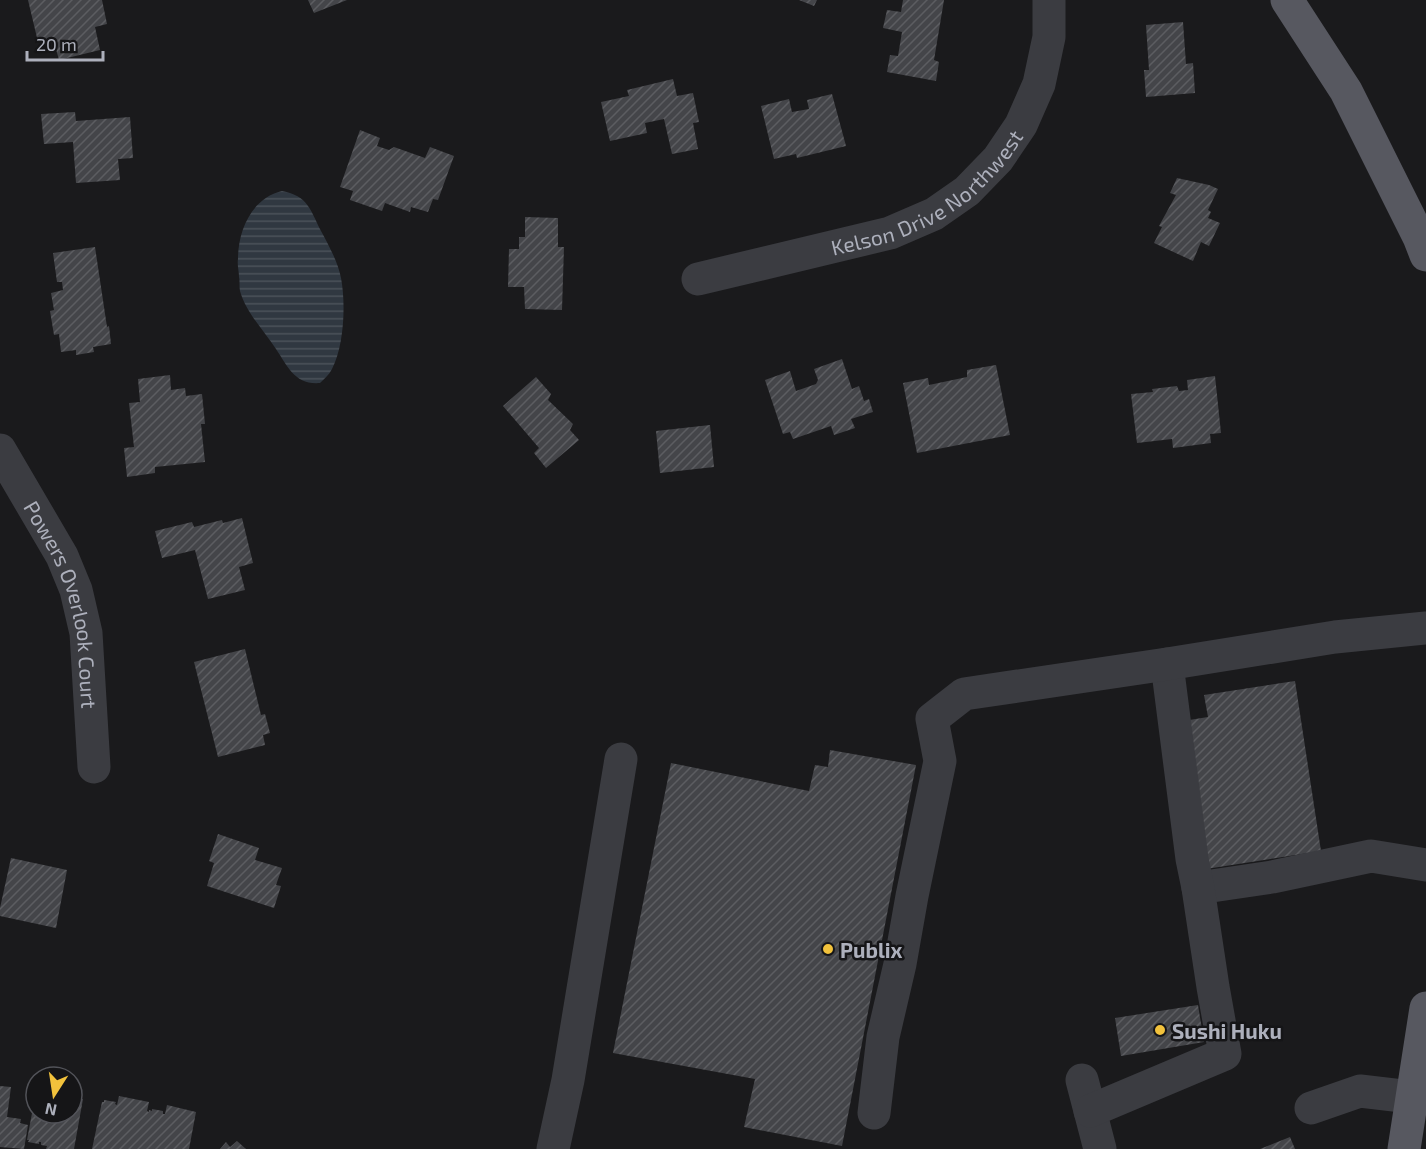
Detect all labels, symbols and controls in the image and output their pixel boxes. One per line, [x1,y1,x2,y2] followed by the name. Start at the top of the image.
[27,24,104,62] scale bar
[36,33,77,55] text: 20 m
[828,125,1027,259] street label: Kelson Drive Northwest
[20,496,103,709] street label: Powers Overlook Court
[840,937,903,962] place label: Publix
[821,942,835,956] marker: Publix
[1172,1018,1282,1043] place label: Sushi Huku
[1153,1023,1167,1037] marker: Sushi Huku
[24,1065,84,1125] north arrow
[43,1100,58,1121] text: N

